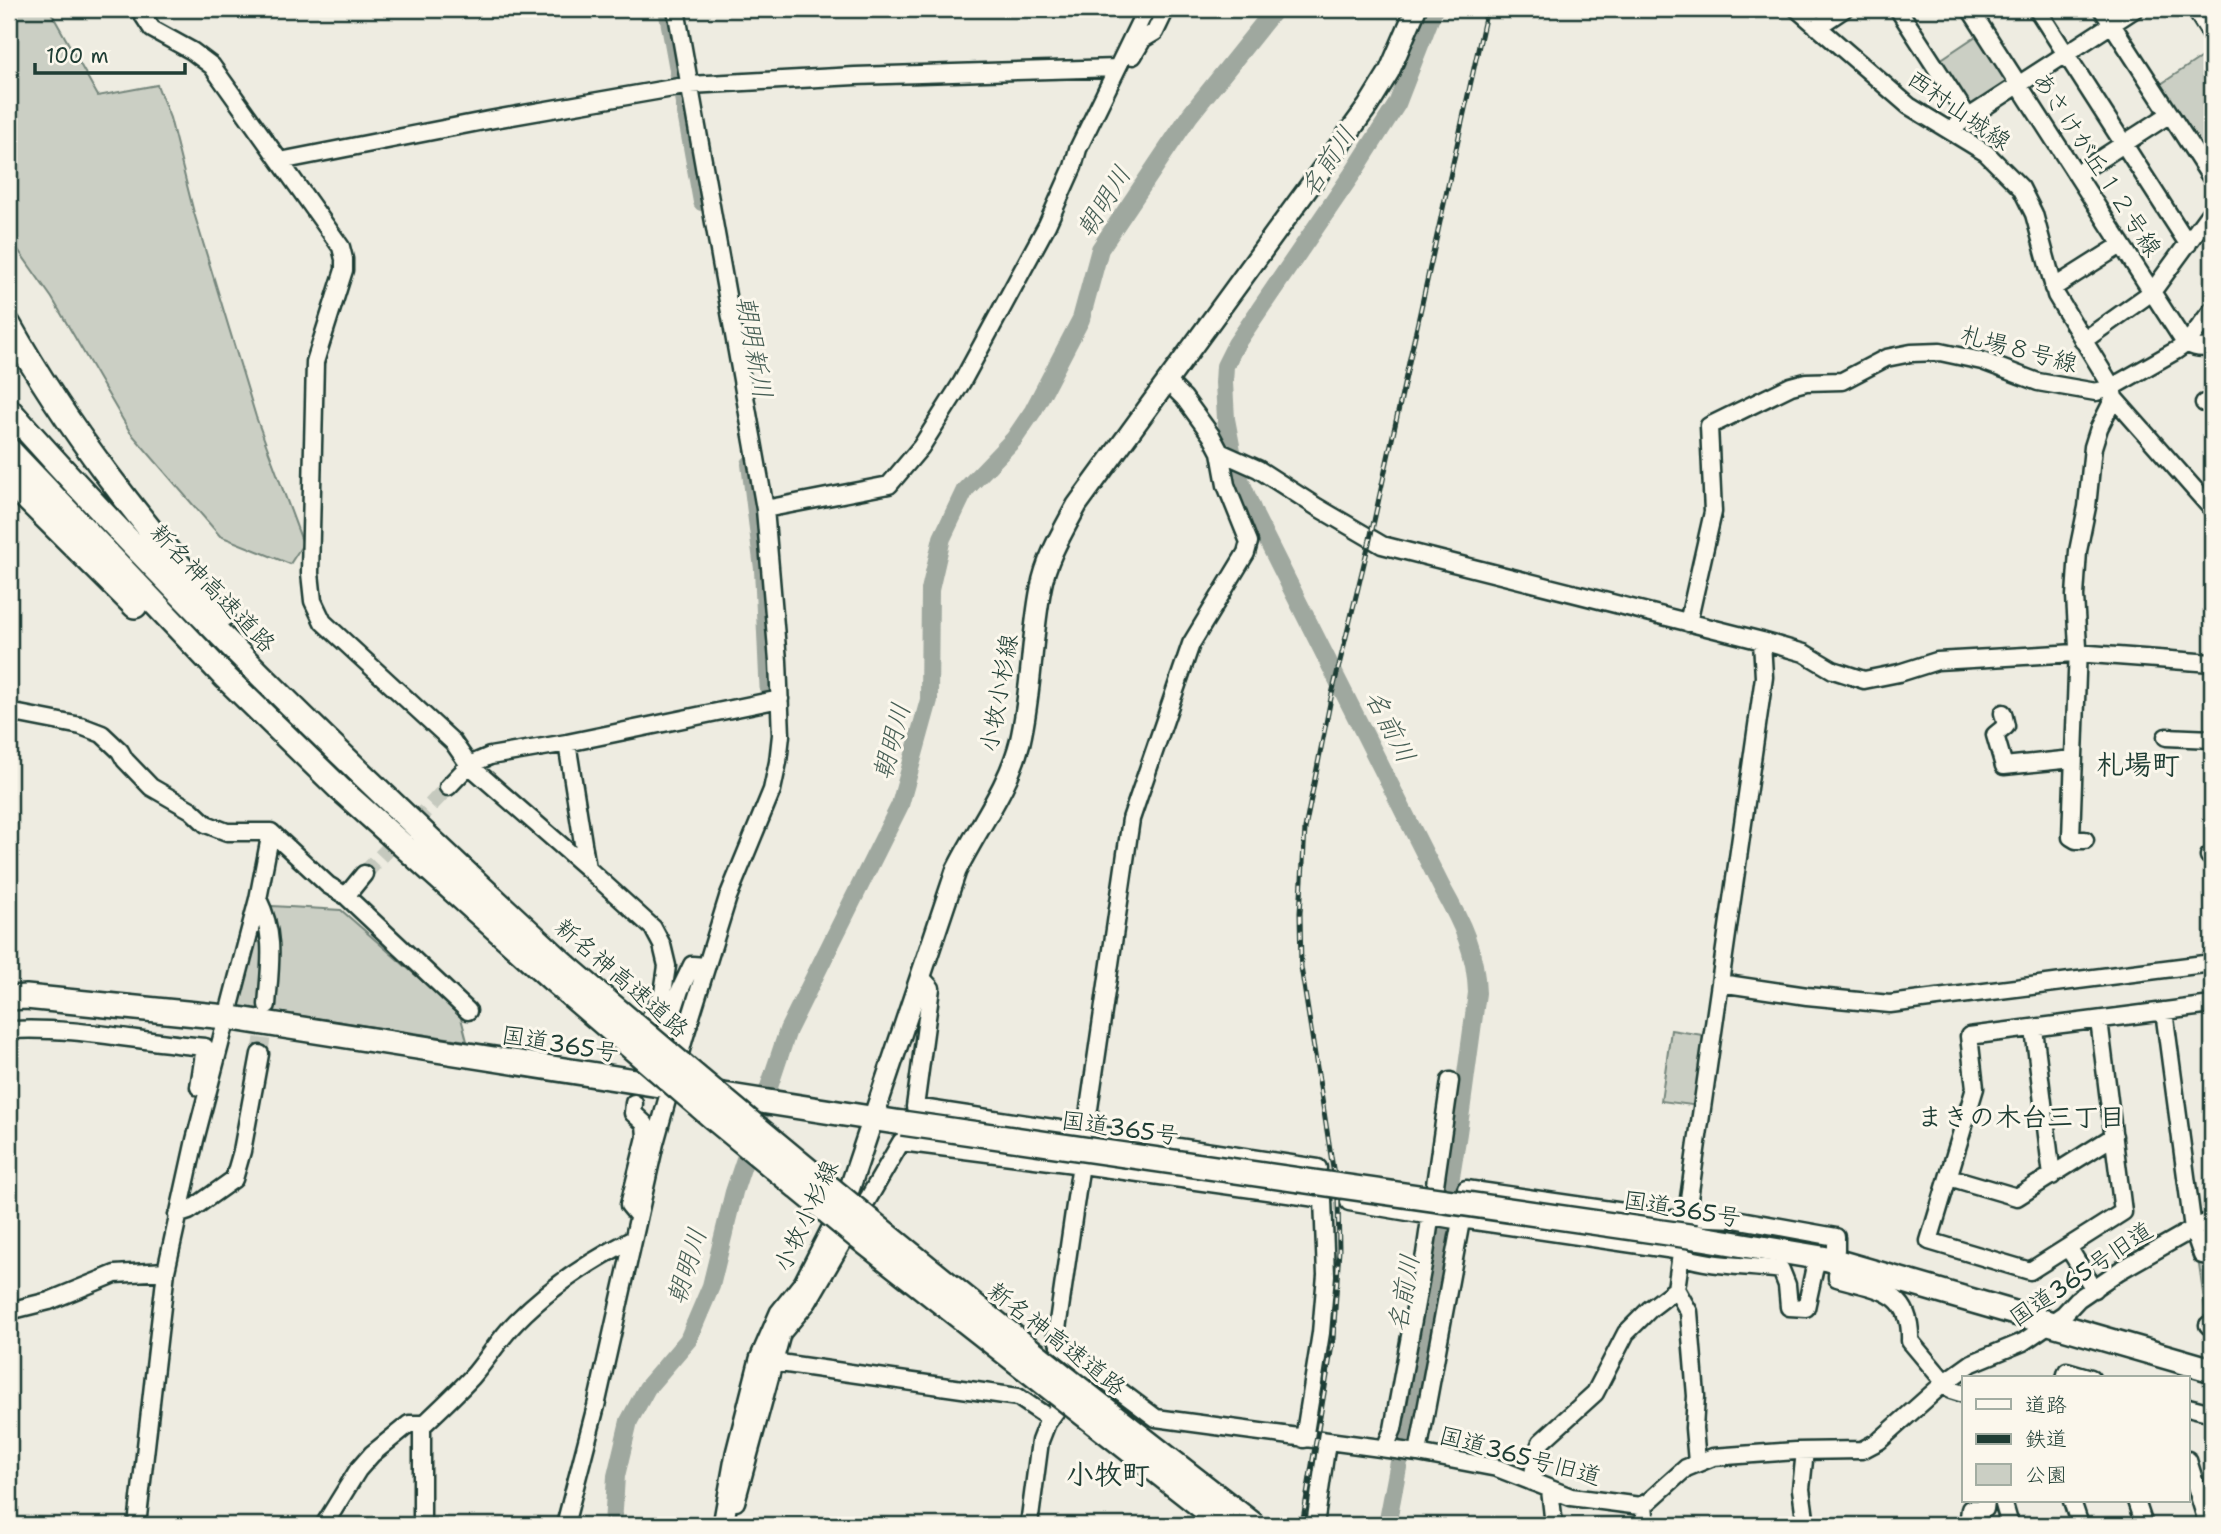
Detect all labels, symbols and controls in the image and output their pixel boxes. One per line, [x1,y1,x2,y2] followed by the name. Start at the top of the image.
[35,32,186,76] scale bar
[46,42,109,70] text: 100 m
[1901,62,2017,158] street label: 西村山城線
[2025,65,2169,263] street label: あさけが丘１２号線
[1291,119,1363,203] water label: 名前川
[1067,159,1139,243] water label: 朝明川
[729,293,781,401] water label: 朝明新川
[1957,318,2081,380] street label: 札場８号線
[143,516,283,660] street label: 新名神高速道路
[973,631,1025,755] street label: 小牧小杉線
[1358,683,1424,769] water label: 名前川
[864,699,918,783] water label: 朝明川
[2096,745,2180,783] district label: 札場町
[548,911,696,1045] street label: 新名神高速道路
[499,1019,621,1069] street label: 国道365号
[1917,1099,2125,1134] district label: まきの木台三丁目
[1059,1104,1181,1152] street label: 国道365号
[766,1155,846,1277] street label: 小牧小杉線
[1621,1184,1743,1234] street label: 国道365号
[2003,1214,2159,1334] street label: 国道365号旧道
[658,1224,714,1308] water label: 朝明川
[1379,1252,1427,1334] water label: 名前川
[981,1275,1133,1403] street label: 新名神高速道路
[1962,1376,2190,1502] legend
[2025,1391,2067,1419] text: 道路
[1435,1419,1605,1493] street label: 国道365号旧道
[2025,1425,2067,1453] text: 鉄道
[1066,1455,1150,1493] district label: 小牧町
[2025,1461,2067,1489] text: 公園

